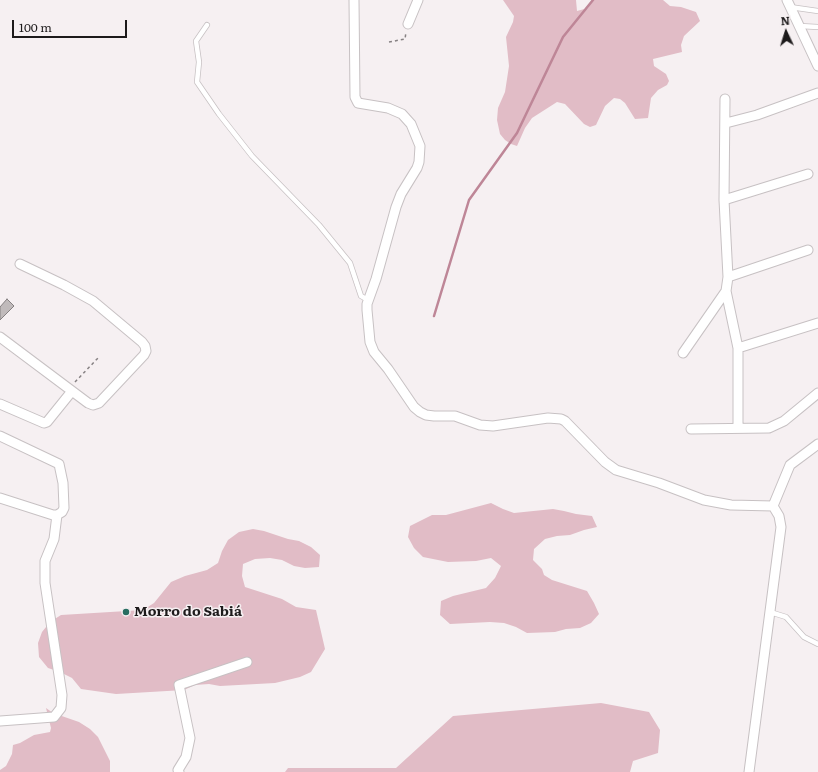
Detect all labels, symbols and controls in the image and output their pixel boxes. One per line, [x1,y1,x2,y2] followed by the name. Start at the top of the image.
[14,12,129,38] scale bar
[766,12,806,52] north arrow
[780,12,790,28] text: N
[19,18,52,36] text: 100 m
[134,604,242,620] place label: Morro do Sabiá
[121,607,131,617] marker: Morro do Sabiá

